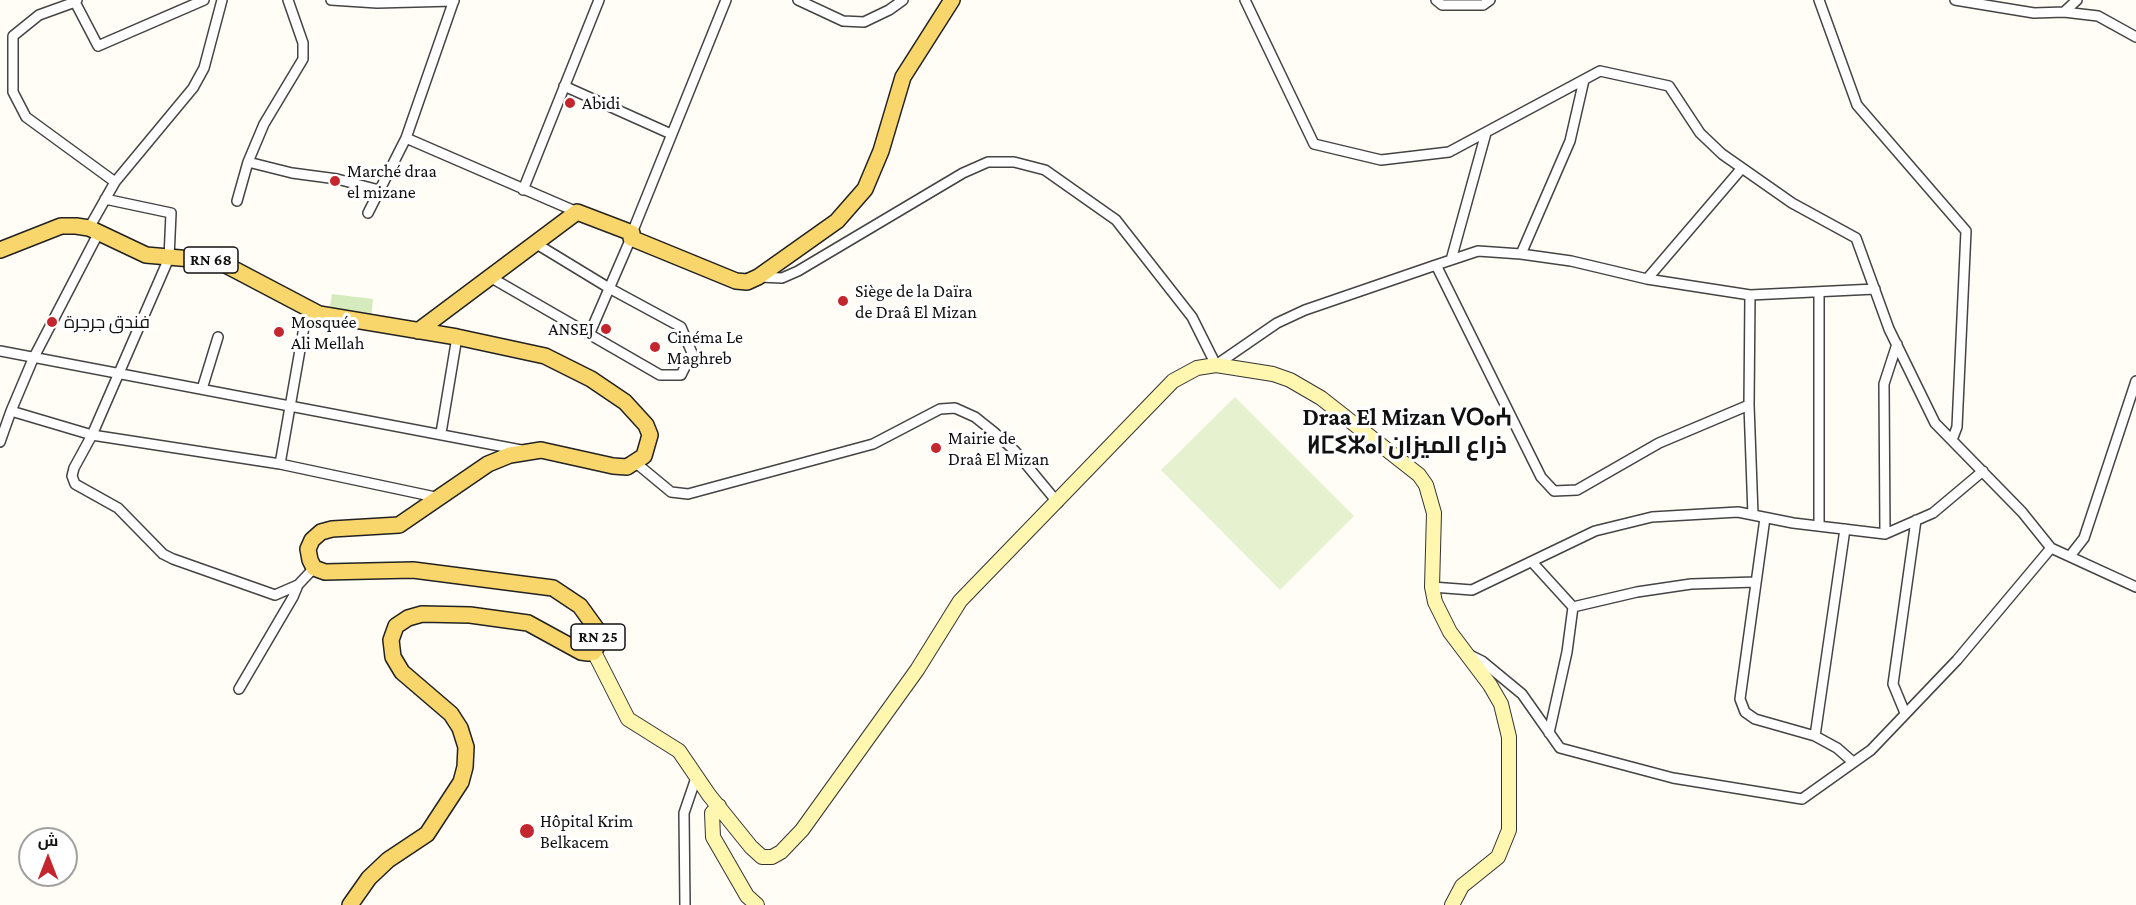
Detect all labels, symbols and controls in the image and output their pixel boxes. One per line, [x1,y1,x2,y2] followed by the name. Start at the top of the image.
[582,92,620,114] place label: Abidi
[563,96,577,110] marker: Abidi
[347,160,437,202] place label: Marché draa el mizane
[328,174,342,188] marker: Marché draa el mizane
[184,247,238,273] road number: RN 68
[855,280,977,322] place label: Siège de la Daïra de Draâ El Mizan
[836,294,850,308] marker: Siège de la Daïra de Draâ El Mizan
[64,311,150,333] place label: فندق جرجرة
[291,311,364,354] place label: Mosquée Ali Mellah
[45,315,59,329] marker: فندق جرجرة
[548,318,594,340] place label: ANSEJ
[599,322,613,336] marker: ANSEJ
[272,325,286,339] marker: Mosquée Ali Mellah
[667,326,743,368] place label: Cinéma Le Maghreb
[648,340,662,354] marker: Cinéma Le Maghreb
[1302,404,1512,460] district label: Draa El Mizan ⴸⵔⴰⵄ ⵍⵎⵉⵣⴰⵏ ذراع الميزان
[948,427,1049,470] place label: Mairie de Draâ El Mizan
[929,441,943,455] marker: Mairie de Draâ El Mizan
[571,624,625,650] road number: RN 25
[540,810,633,852] place label: Hôpital Krim Belkacem
[518,822,536,840] marker: Hôpital Krim Belkacem
[18,827,78,887] north arrow
[38,832,58,849] text: ش

